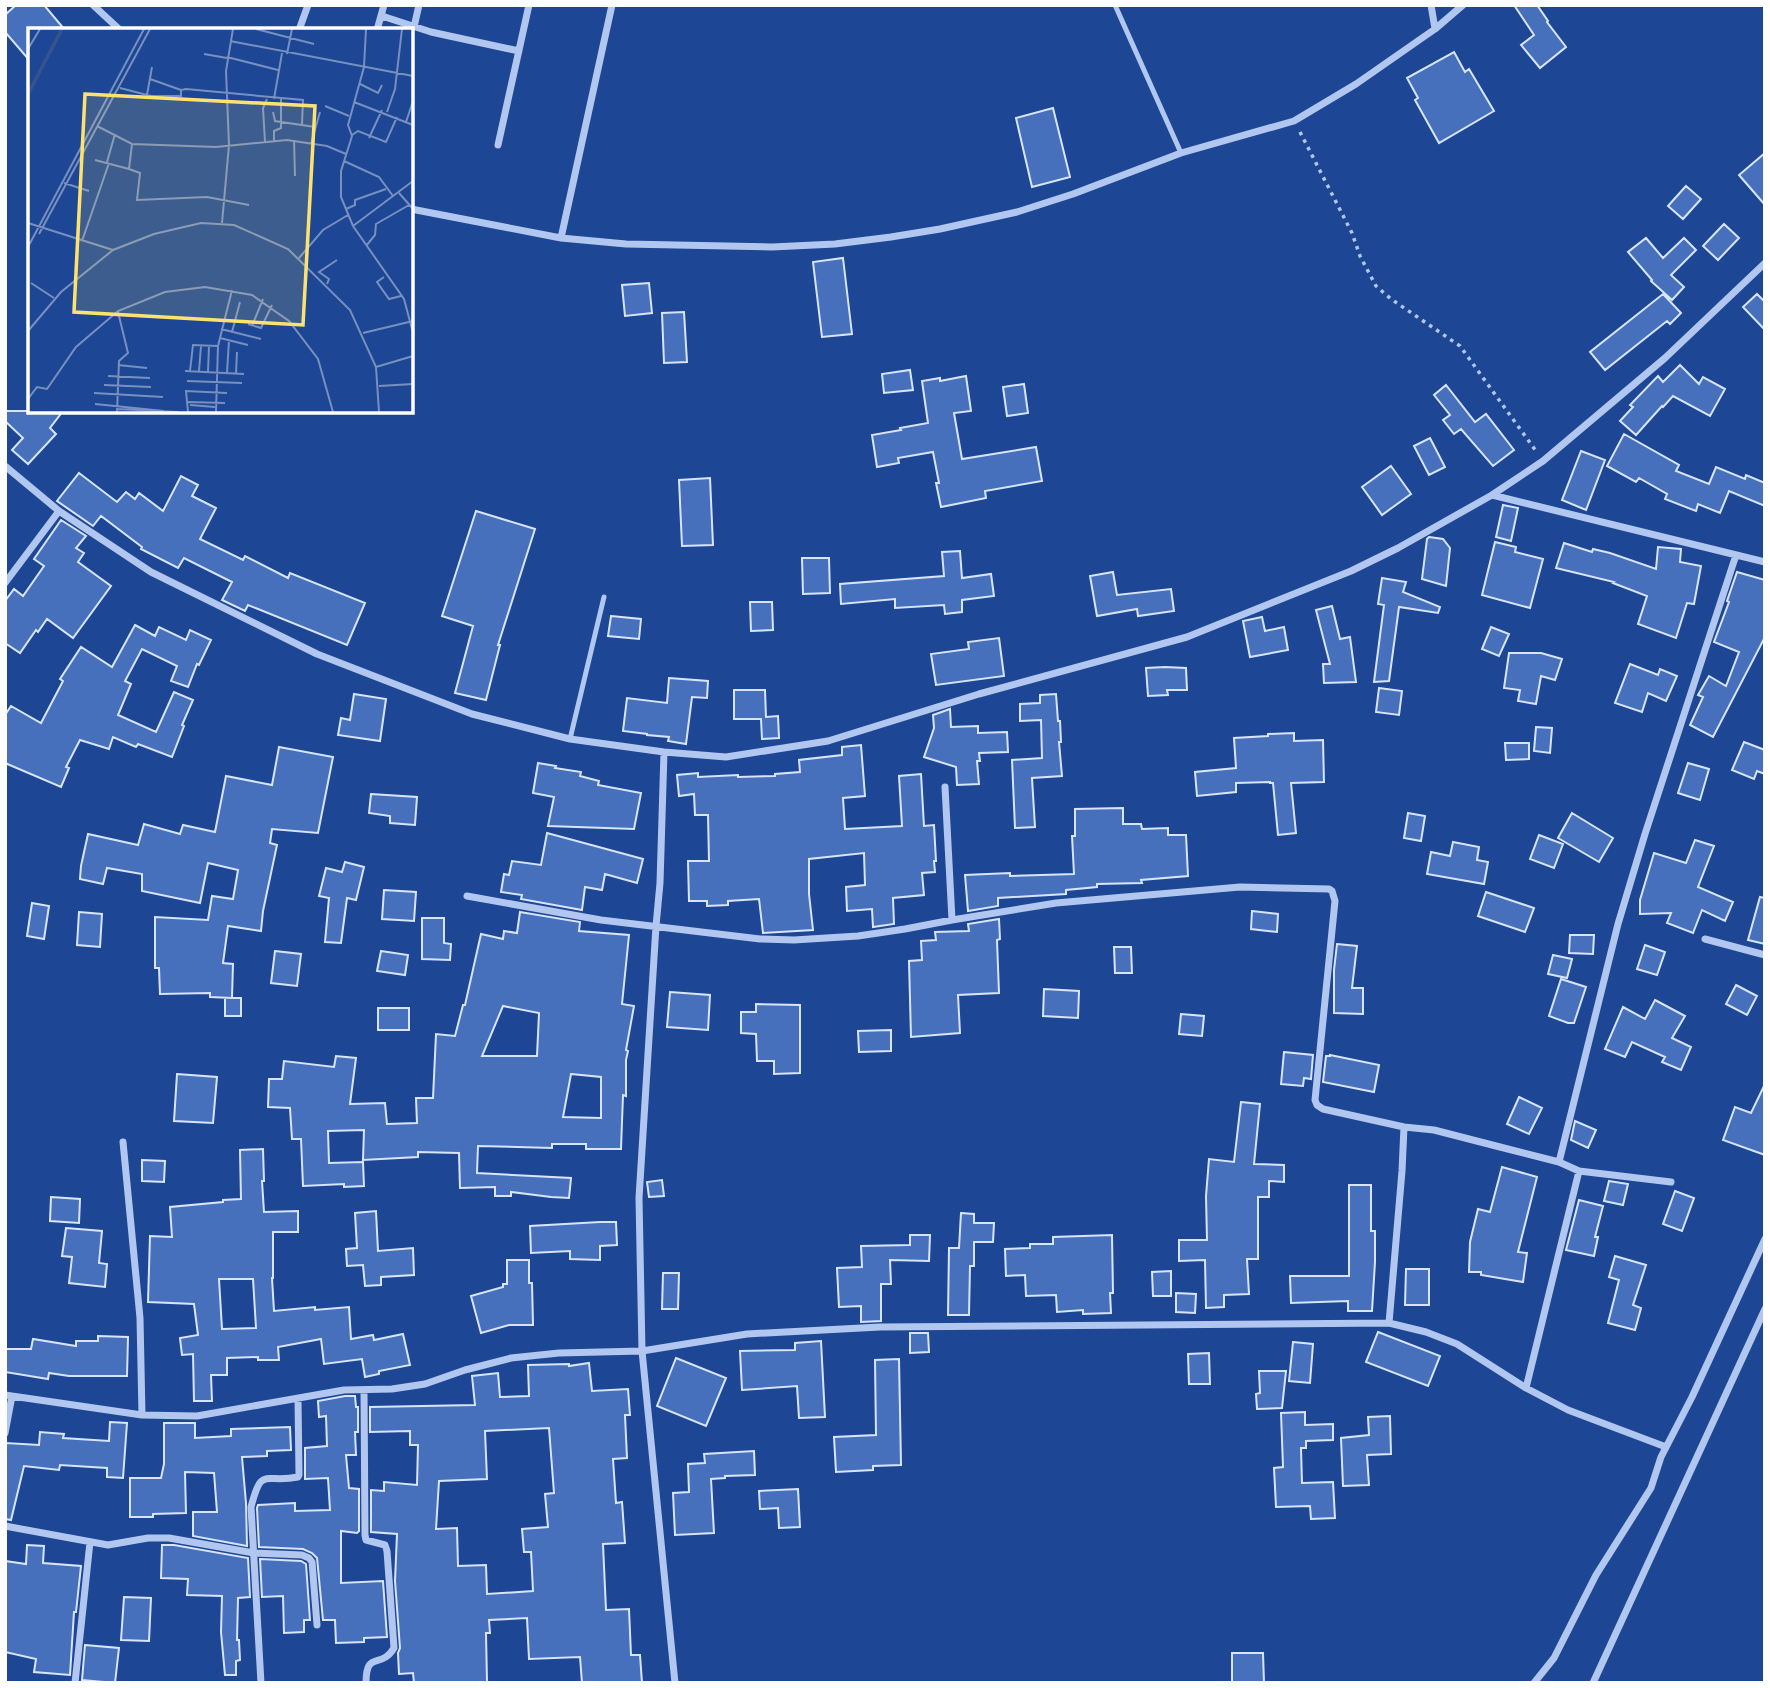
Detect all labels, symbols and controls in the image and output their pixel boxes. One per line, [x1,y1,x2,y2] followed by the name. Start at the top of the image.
[28,28,413,413] inset map

